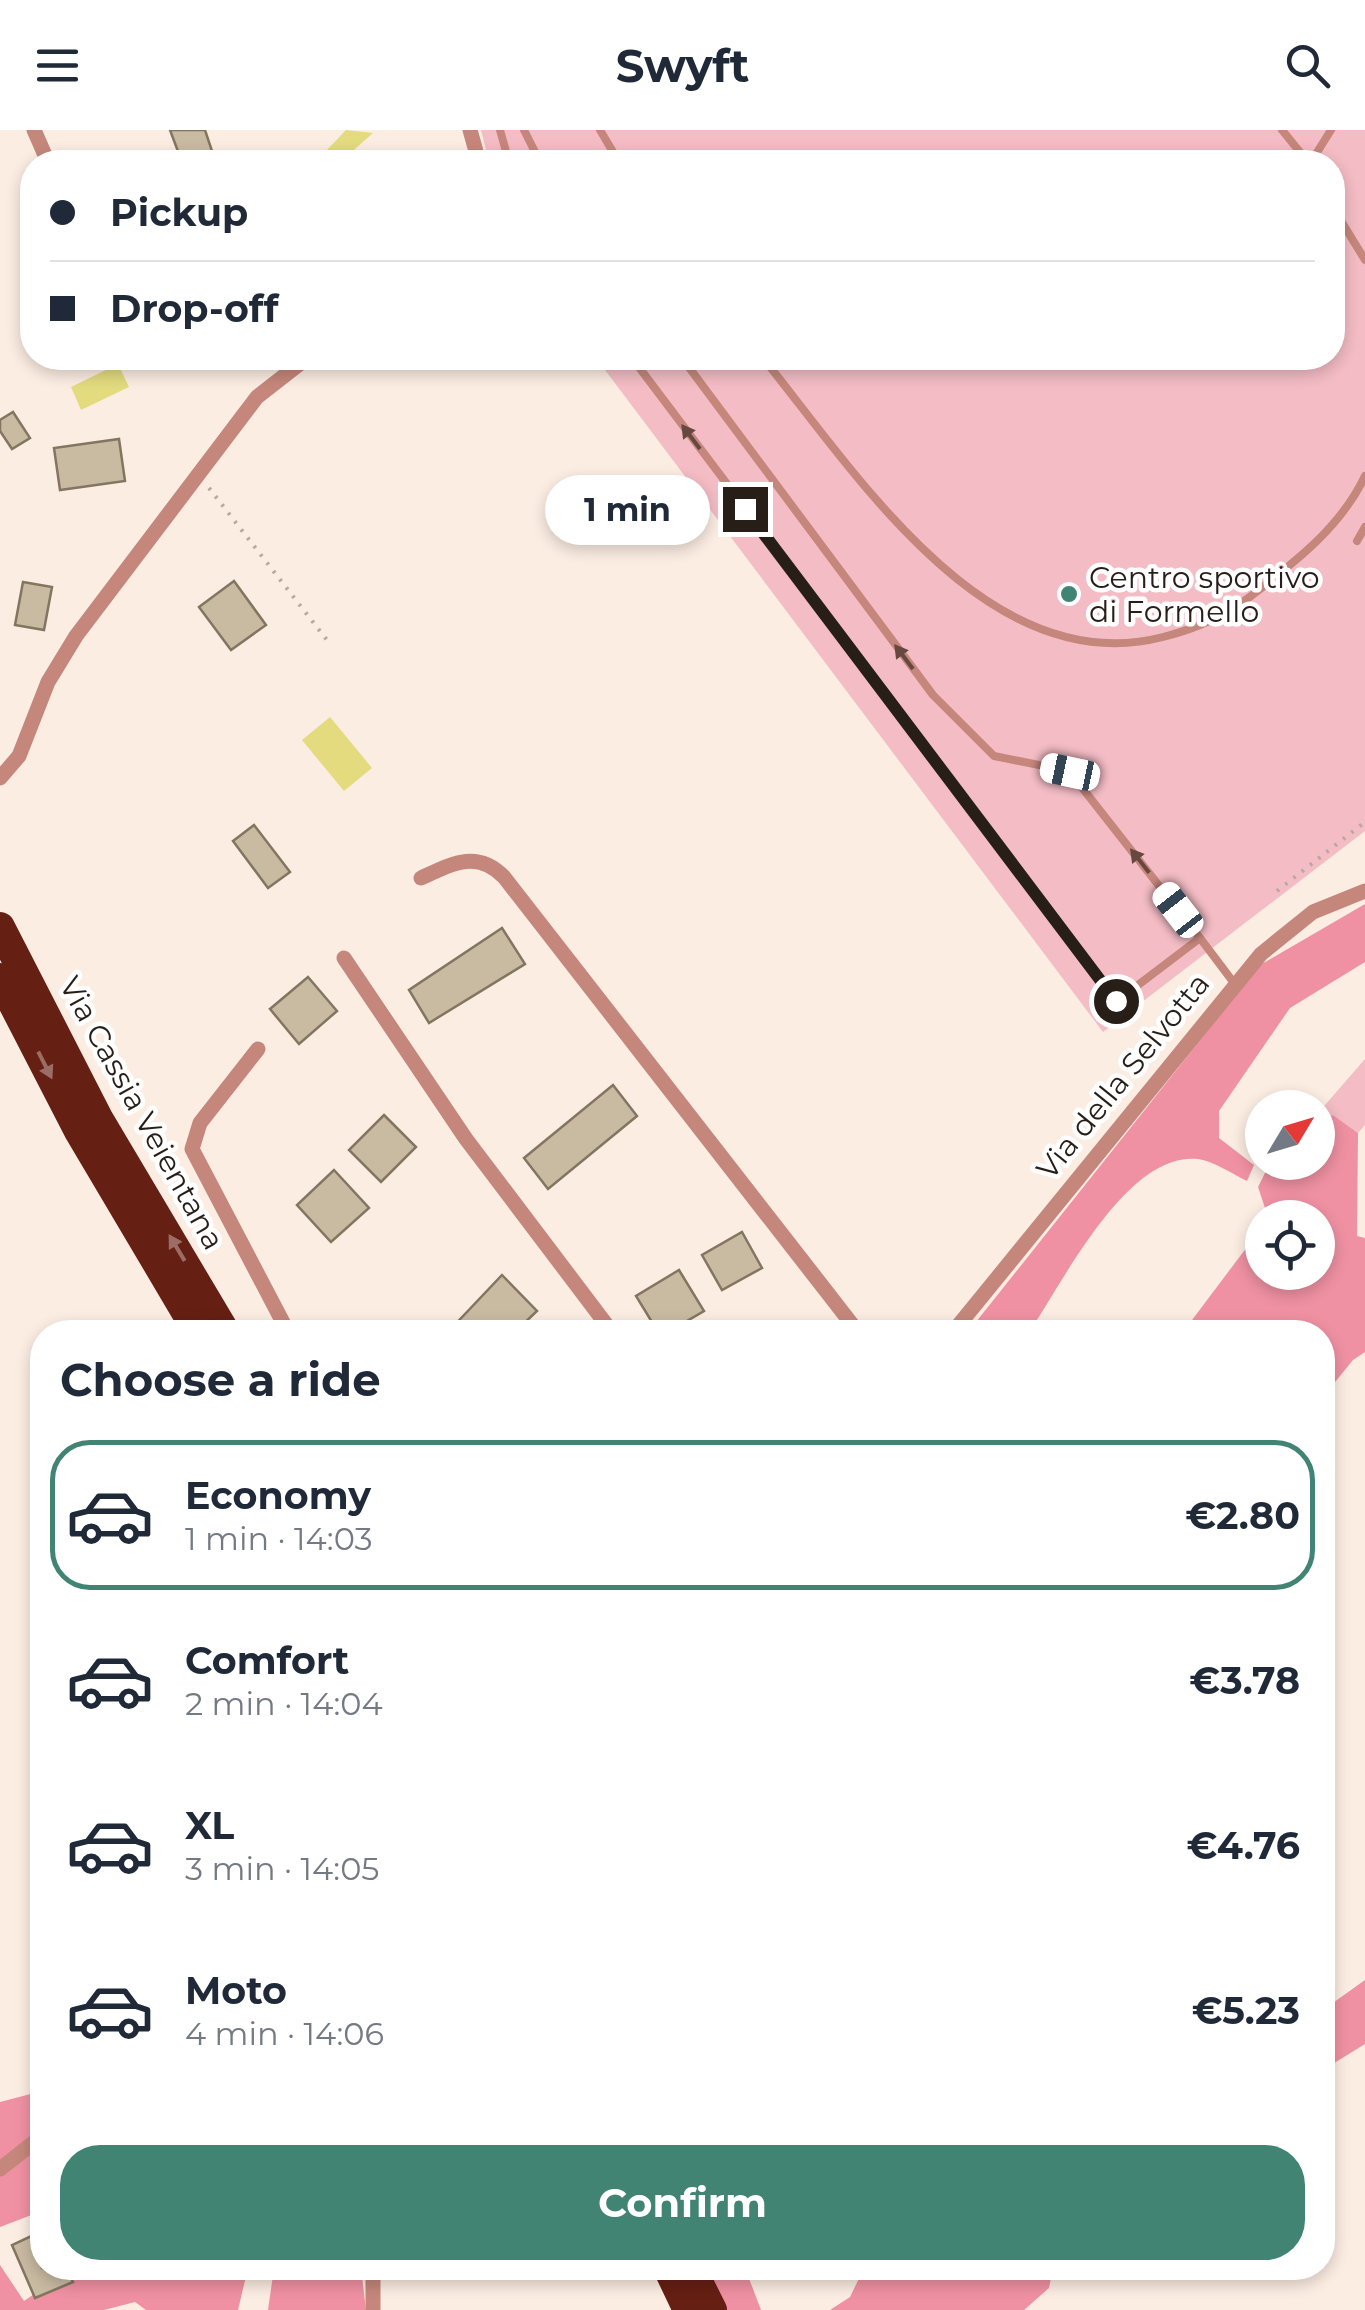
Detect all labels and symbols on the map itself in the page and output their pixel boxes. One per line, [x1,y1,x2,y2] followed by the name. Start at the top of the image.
[681,424,701,450] one-way arrow
[545,474,710,544] callout: 1 min
[723,487,768,532] route end
[1089,559,1320,630] place label: Centro sportivo di Formello
[1058,583,1080,605] marker: Centro sportivo di Formello
[895,644,915,670] one-way arrow
[1038,751,1102,793] car
[1130,848,1150,874] one-way arrow
[1148,877,1208,943] car
[1029,965,1217,1187] street label: Via della Selvotta
[51,970,233,1256] street label: Via Cassia Veientana
[1094,979,1139,1024] route start
[36,1050,53,1079] one-way arrow
[1245,1090,1335,1180] north arrow
[168,1234,186,1262] one-way arrow

